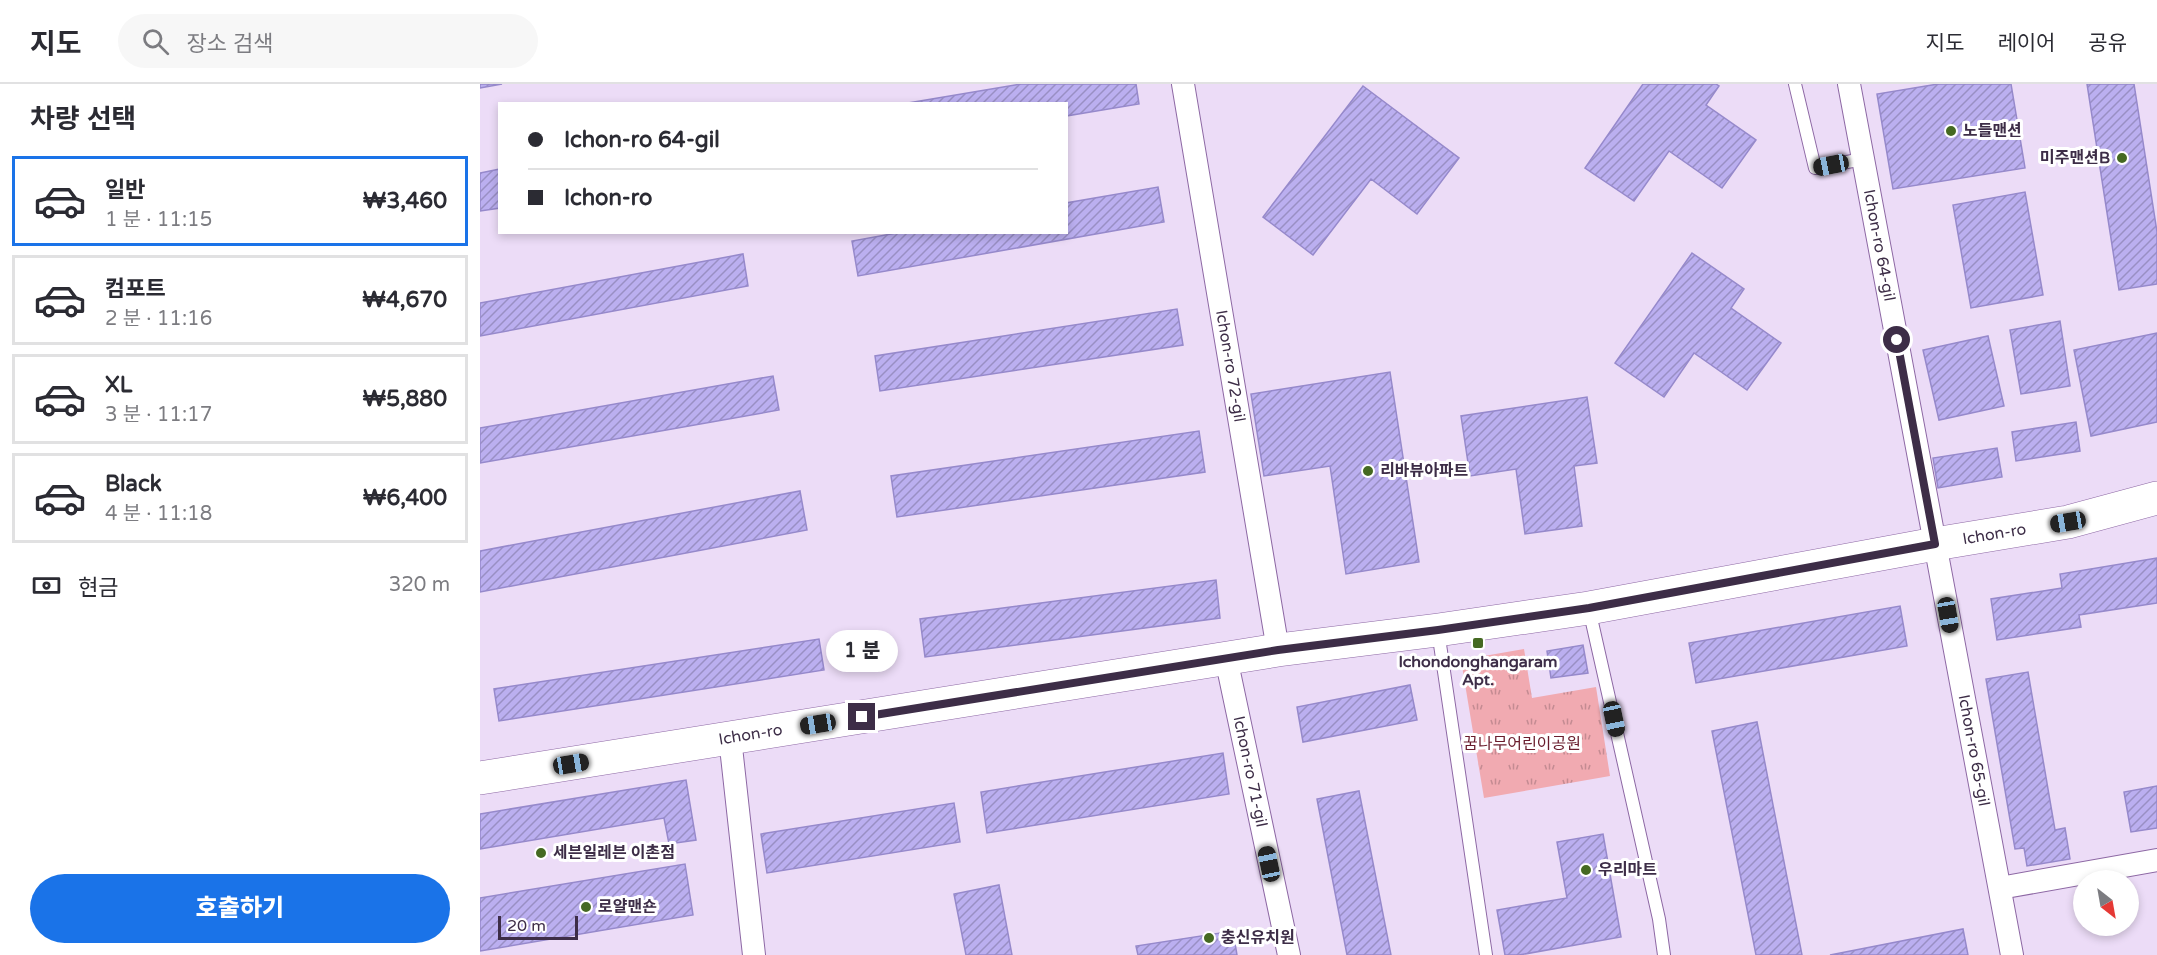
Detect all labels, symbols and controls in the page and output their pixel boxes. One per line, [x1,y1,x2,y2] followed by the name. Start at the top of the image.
[118,14,538,68] search box
[139,25,172,58] icon: search
[30,27,82,61] text: 지도
[187,31,273,57] text: 장소 검색
[1926,31,1964,56] text: 지도
[1997,31,2055,56] text: 레이어
[2088,31,2127,56] text: 공유
[30,103,136,136] text: 차량 선택
[1963,121,2022,141] place label: 노들맨션
[1944,124,1958,138] marker: 노들맨션
[564,127,720,153] text: Ichon-ro 64-gil
[2040,148,2110,168] place label: 미주맨션B
[2115,151,2129,165] marker: 미주맨션B
[1812,153,1850,177] car
[33,174,87,228] icon: car
[105,177,145,203] text: 일반
[564,185,652,211] text: Ichon-ro
[363,188,447,214] text: ₩3,460
[1859,188,1899,303] street label: Ichon-ro 64-gil
[105,208,212,232] text: 1 분 · 11:15
[33,273,87,327] icon: car
[105,276,166,302] text: 컴포트
[362,287,447,313] text: ₩4,670
[105,307,212,331] text: 2 분 · 11:16
[1211,309,1250,424] street label: Ichon-ro 72-gil
[1883,326,1910,353] route start
[33,372,87,426] icon: car
[105,372,132,398] text: XL
[363,386,447,412] text: ₩5,880
[105,403,212,427] text: 3 분 · 11:17
[1380,461,1469,481] place label: 리바뷰아파트
[1361,464,1375,478] marker: 리바뷰아파트
[33,471,87,525] icon: car
[105,471,162,497] text: Black
[363,485,447,511] text: ₩6,400
[105,502,212,526] text: 4 분 · 11:18
[2049,510,2087,534] car
[1961,519,2028,549] street label: Ichon-ro
[30,569,63,602] icon: cash
[389,573,450,597] text: 320 m
[78,575,118,601] text: 현금
[1936,596,1960,634] car
[826,630,898,672] callout: 1 분
[1471,636,1485,650] marker: Ichondonghangaram Apt.
[844,639,880,663] text: 1 분
[1398,652,1558,690] place label: Ichondonghangaram Apt.
[1953,693,1994,808] street label: Ichon-ro 65-gil
[1601,700,1627,738] car
[848,703,875,730] route end
[799,712,837,736] car
[1229,714,1272,829] street label: Ichon-ro 71-gil
[717,720,784,750] street label: Ichon-ro
[1463,734,1581,754] park label: 꿈나무어린이공원
[552,752,590,776] car
[553,843,675,863] place label: 세븐일레븐 이촌점
[1256,845,1282,883] car
[534,846,548,860] marker: 세븐일레븐 이촌점
[1598,860,1657,880] place label: 우리마트
[1579,863,1593,877] marker: 우리마트
[2073,870,2139,936] north arrow
[2073,870,2139,936] map controls
[30,874,450,943] button: 호출하기
[598,897,657,917] place label: 로얄맨숀
[579,900,593,914] marker: 로얄맨숀
[498,913,578,940] scale bar
[507,916,546,936] text: 20 m
[1221,928,1295,948] place label: 충신유치원
[1202,931,1216,945] marker: 충신유치원

